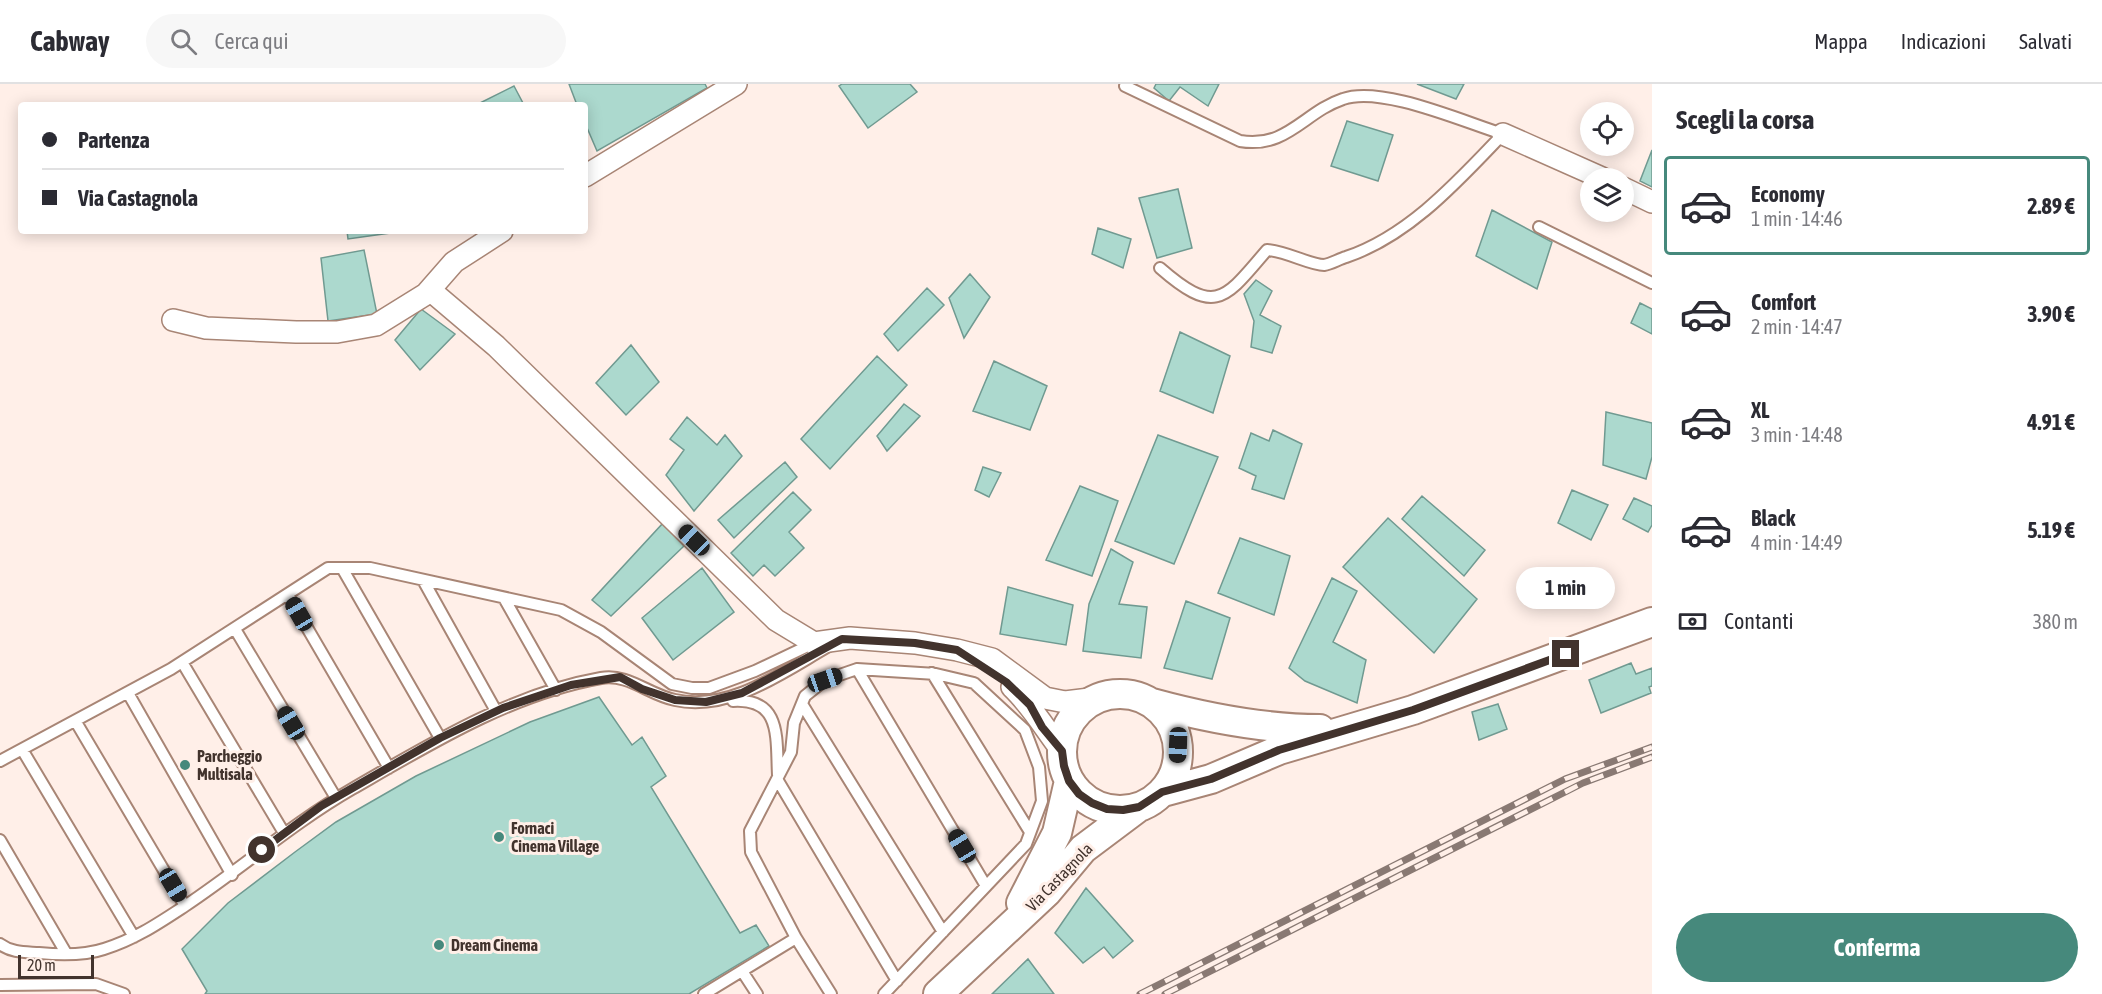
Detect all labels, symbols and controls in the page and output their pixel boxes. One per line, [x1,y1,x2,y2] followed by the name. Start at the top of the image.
[146,14,566,68] search box
[30,25,110,57] text: Cabway
[167,25,200,58] icon: search
[215,28,289,54] text: Cerca qui
[1814,29,1868,53] text: Mappa
[1901,29,1986,53] text: Indicazioni
[2019,29,2072,53] text: Salvati
[1580,102,1634,222] map controls
[1580,102,1634,156] button: locate
[1676,104,1814,135] text: Scegli la corsa
[78,127,150,153] text: Partenza
[1580,168,1634,222] button: layers
[1679,179,1733,233] icon: car
[1751,181,1825,207] text: Economy
[78,185,198,211] text: Via Castagnola
[2027,193,2075,219] text: 2.89 €
[1751,207,1843,230] text: 1 min · 14:46
[1679,287,1733,341] icon: car
[1751,289,1816,315] text: Comfort
[2027,301,2075,327] text: 3.90 €
[1751,315,1843,338] text: 2 min · 14:47
[1679,395,1733,449] icon: car
[1751,397,1769,423] text: XL
[2027,409,2075,435] text: 4.91 €
[1751,423,1843,446] text: 3 min · 14:48
[1679,503,1733,557] icon: car
[1751,505,1795,531] text: Black
[2027,517,2075,543] text: 5.19 €
[675,521,713,559] car
[1751,531,1843,554] text: 4 min · 14:49
[1516,567,1616,609] callout: 1 min
[1545,576,1586,599] text: 1 min
[282,594,316,634] car
[1676,605,1709,638] icon: cash
[1724,608,1794,634] text: Contanti
[2033,610,2078,633] text: 380 m
[1552,640,1579,667] route end
[805,666,845,694] car
[274,703,308,743] car
[1168,727,1188,763] car
[197,747,263,783] place label: Parcheggio Multisala
[178,758,192,772] marker: Parcheggio Multisala
[511,819,599,855] place label: Fornaci Cinema Village
[945,826,979,866] car
[492,830,506,844] marker: Fornaci Cinema Village
[248,836,275,863] route start
[1022,839,1097,915] street label: Via Castagnola
[156,865,190,905] car
[1676,913,2078,982] button: Conferma
[451,936,538,954] place label: Dream Cinema
[432,938,446,952] marker: Dream Cinema
[18,952,94,980] scale bar
[27,956,56,974] text: 20 m

